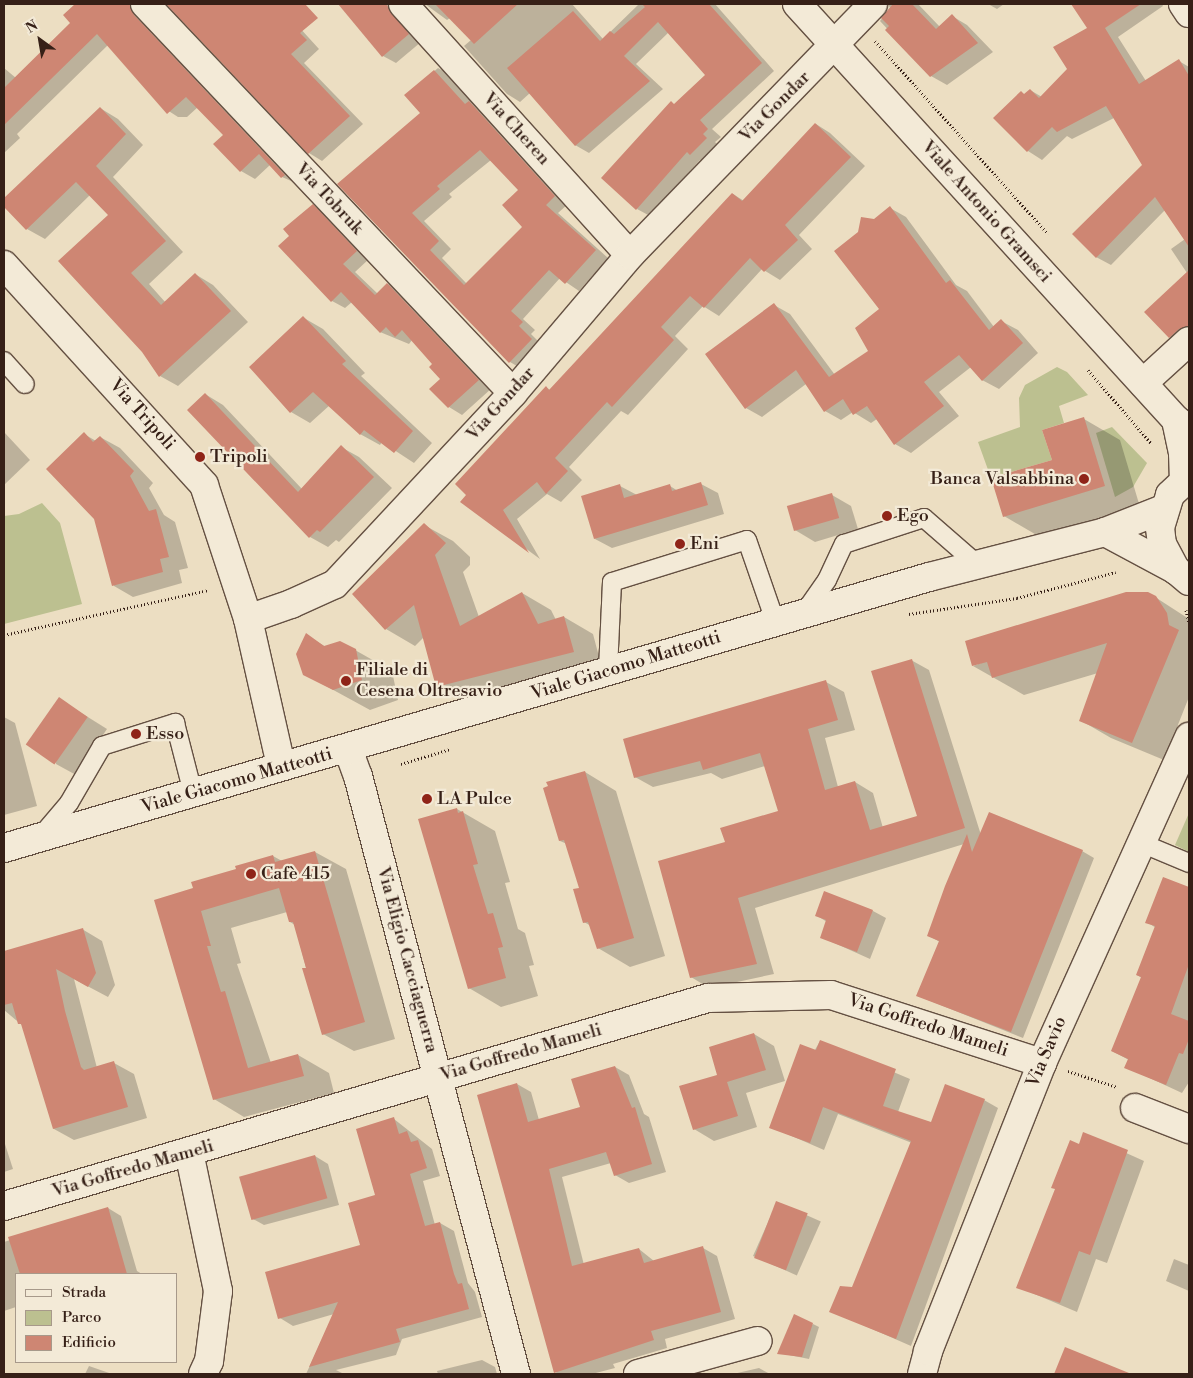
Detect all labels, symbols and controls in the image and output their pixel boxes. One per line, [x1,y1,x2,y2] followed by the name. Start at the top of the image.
[15,15,65,65] north arrow
[23,17,42,38] text: N
[735,67,815,147] street label: Via Gondar
[478,88,554,170] street label: Via Cheren
[917,137,1055,287] street label: Viale Antonio Gramsci
[290,159,368,239] street label: Via Tobruk
[462,363,540,445] street label: Via Gondar
[104,375,180,455] street label: Via Tripoli
[210,446,268,468] place label: Tripoli
[194,451,206,463] marker: Tripoli
[931,468,1074,490] place label: Banca Valsabbina
[1078,473,1090,485] marker: Banca Valsabbina
[897,505,929,527] place label: Ego
[881,510,893,522] marker: Ego
[690,533,719,555] place label: Eni
[674,538,686,550] marker: Eni
[528,627,724,705] street label: Viale Giacomo Matteotti
[356,660,502,702] place label: Filiale di Cesena Oltresavio
[340,675,352,687] marker: Filiale di Cesena Oltresavio
[146,723,184,745] place label: Esso
[130,728,142,740] marker: Esso
[139,743,335,819] street label: Viale Giacomo Matteotti
[437,788,512,810] place label: LA Pulce
[421,793,433,805] marker: LA Pulce
[261,863,330,885] place label: Cafè 415
[372,865,442,1055] street label: Via Eligio Cacciaguerra
[245,868,257,880] marker: Cafè 415
[845,990,1011,1062] street label: Via Goffredo Mameli
[1022,1013,1072,1091] street label: Via Savio
[438,1020,604,1086] street label: Via Goffredo Mameli
[50,1136,216,1202] street label: Via Goffredo Mameli
[15,1273,178,1363] legend
[62,1283,106,1302] text: Strada
[62,1308,101,1327] text: Parco
[62,1333,116,1352] text: Edificio

